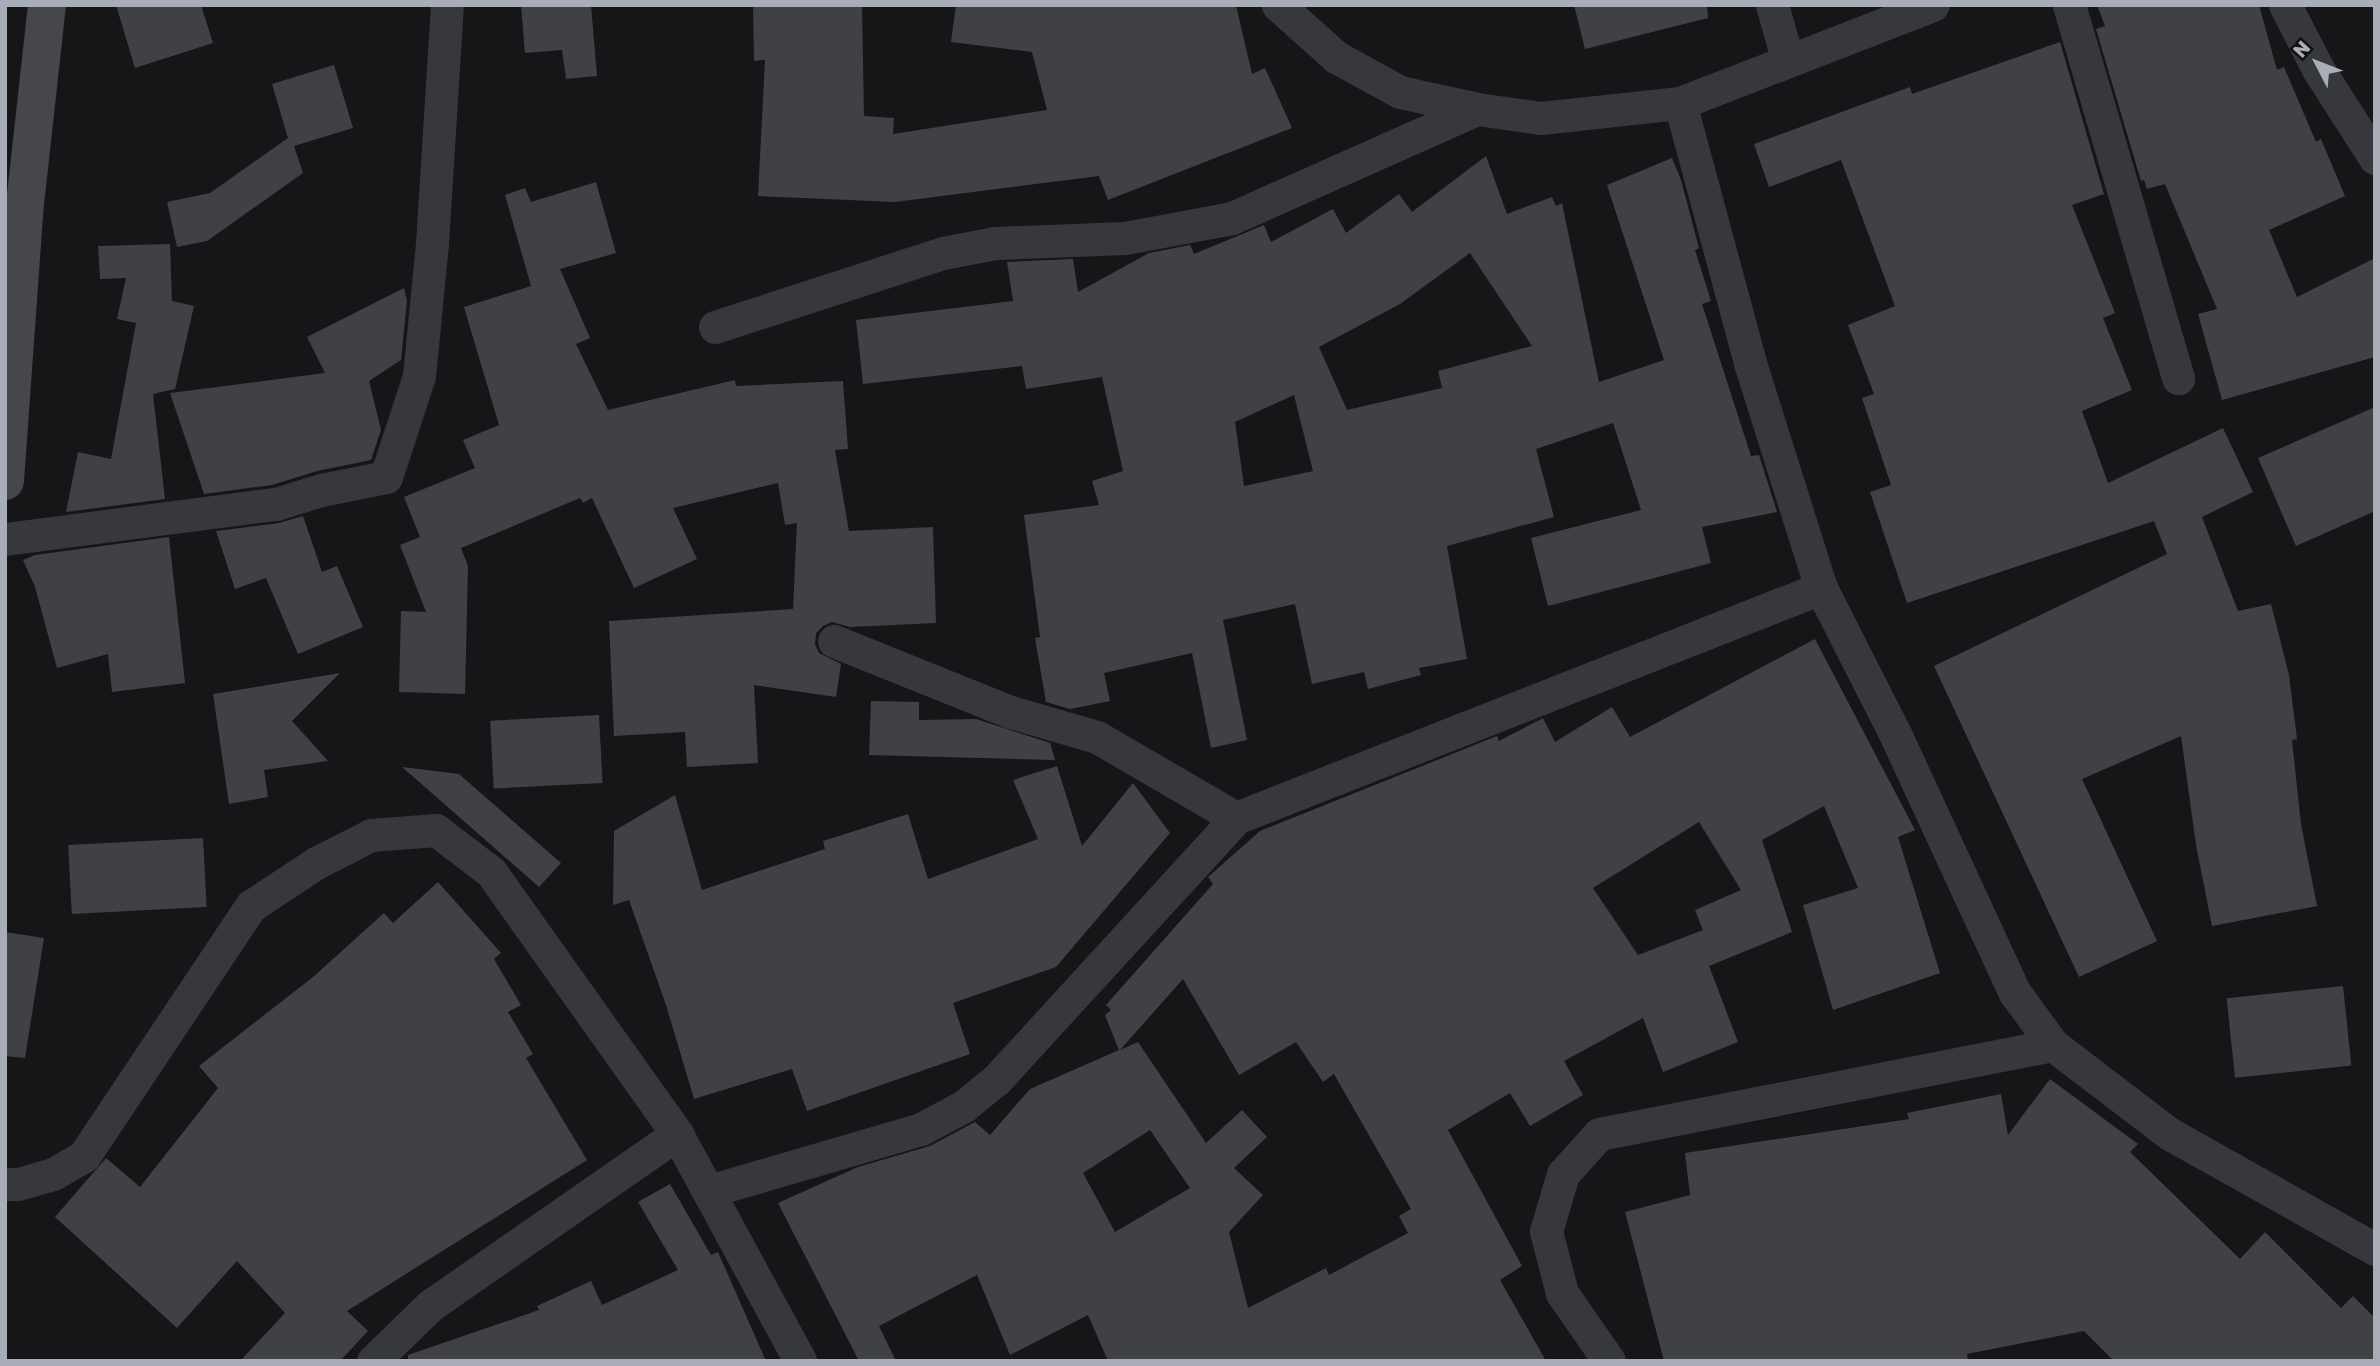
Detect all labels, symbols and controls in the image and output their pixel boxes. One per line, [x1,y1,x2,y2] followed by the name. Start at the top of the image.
[2282,28,2352,98] north arrow
[2288,36,2314,62] text: N

